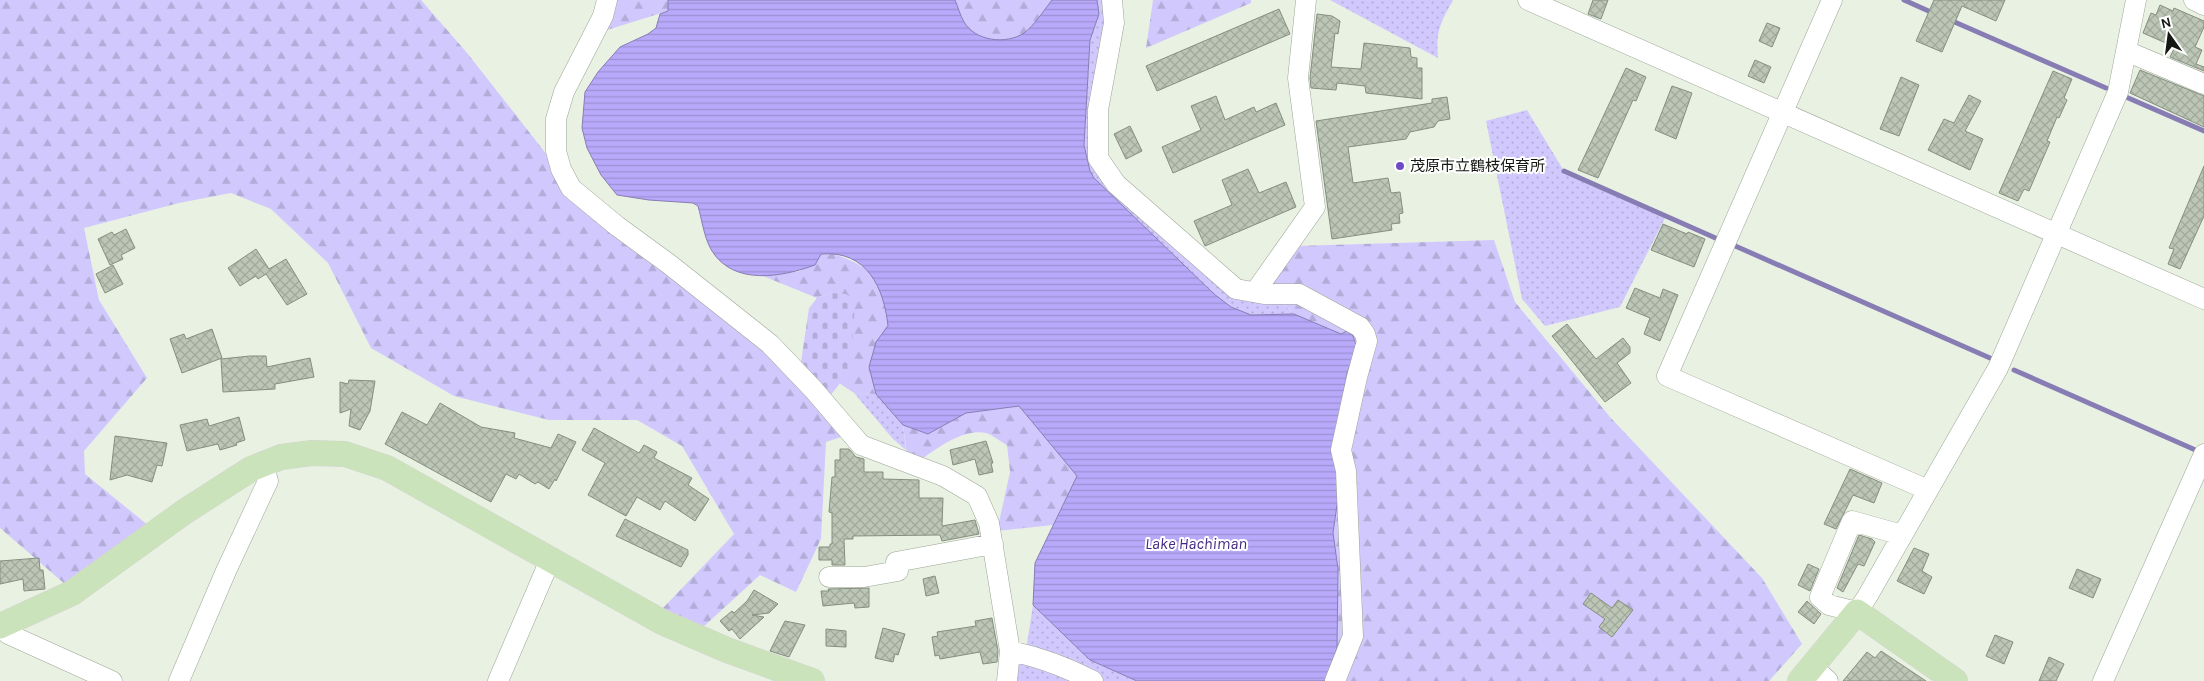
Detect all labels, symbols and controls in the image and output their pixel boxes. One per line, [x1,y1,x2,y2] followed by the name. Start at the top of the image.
[2144,10,2194,60] north arrow
[2159,13,2173,32] text: N
[1410,157,1545,175] place label: 茂原市立鶴枝保育所
[1394,160,1406,172] marker: 茂原市立鶴枝保育所
[1145,534,1247,553] water label: Lake Hachiman

